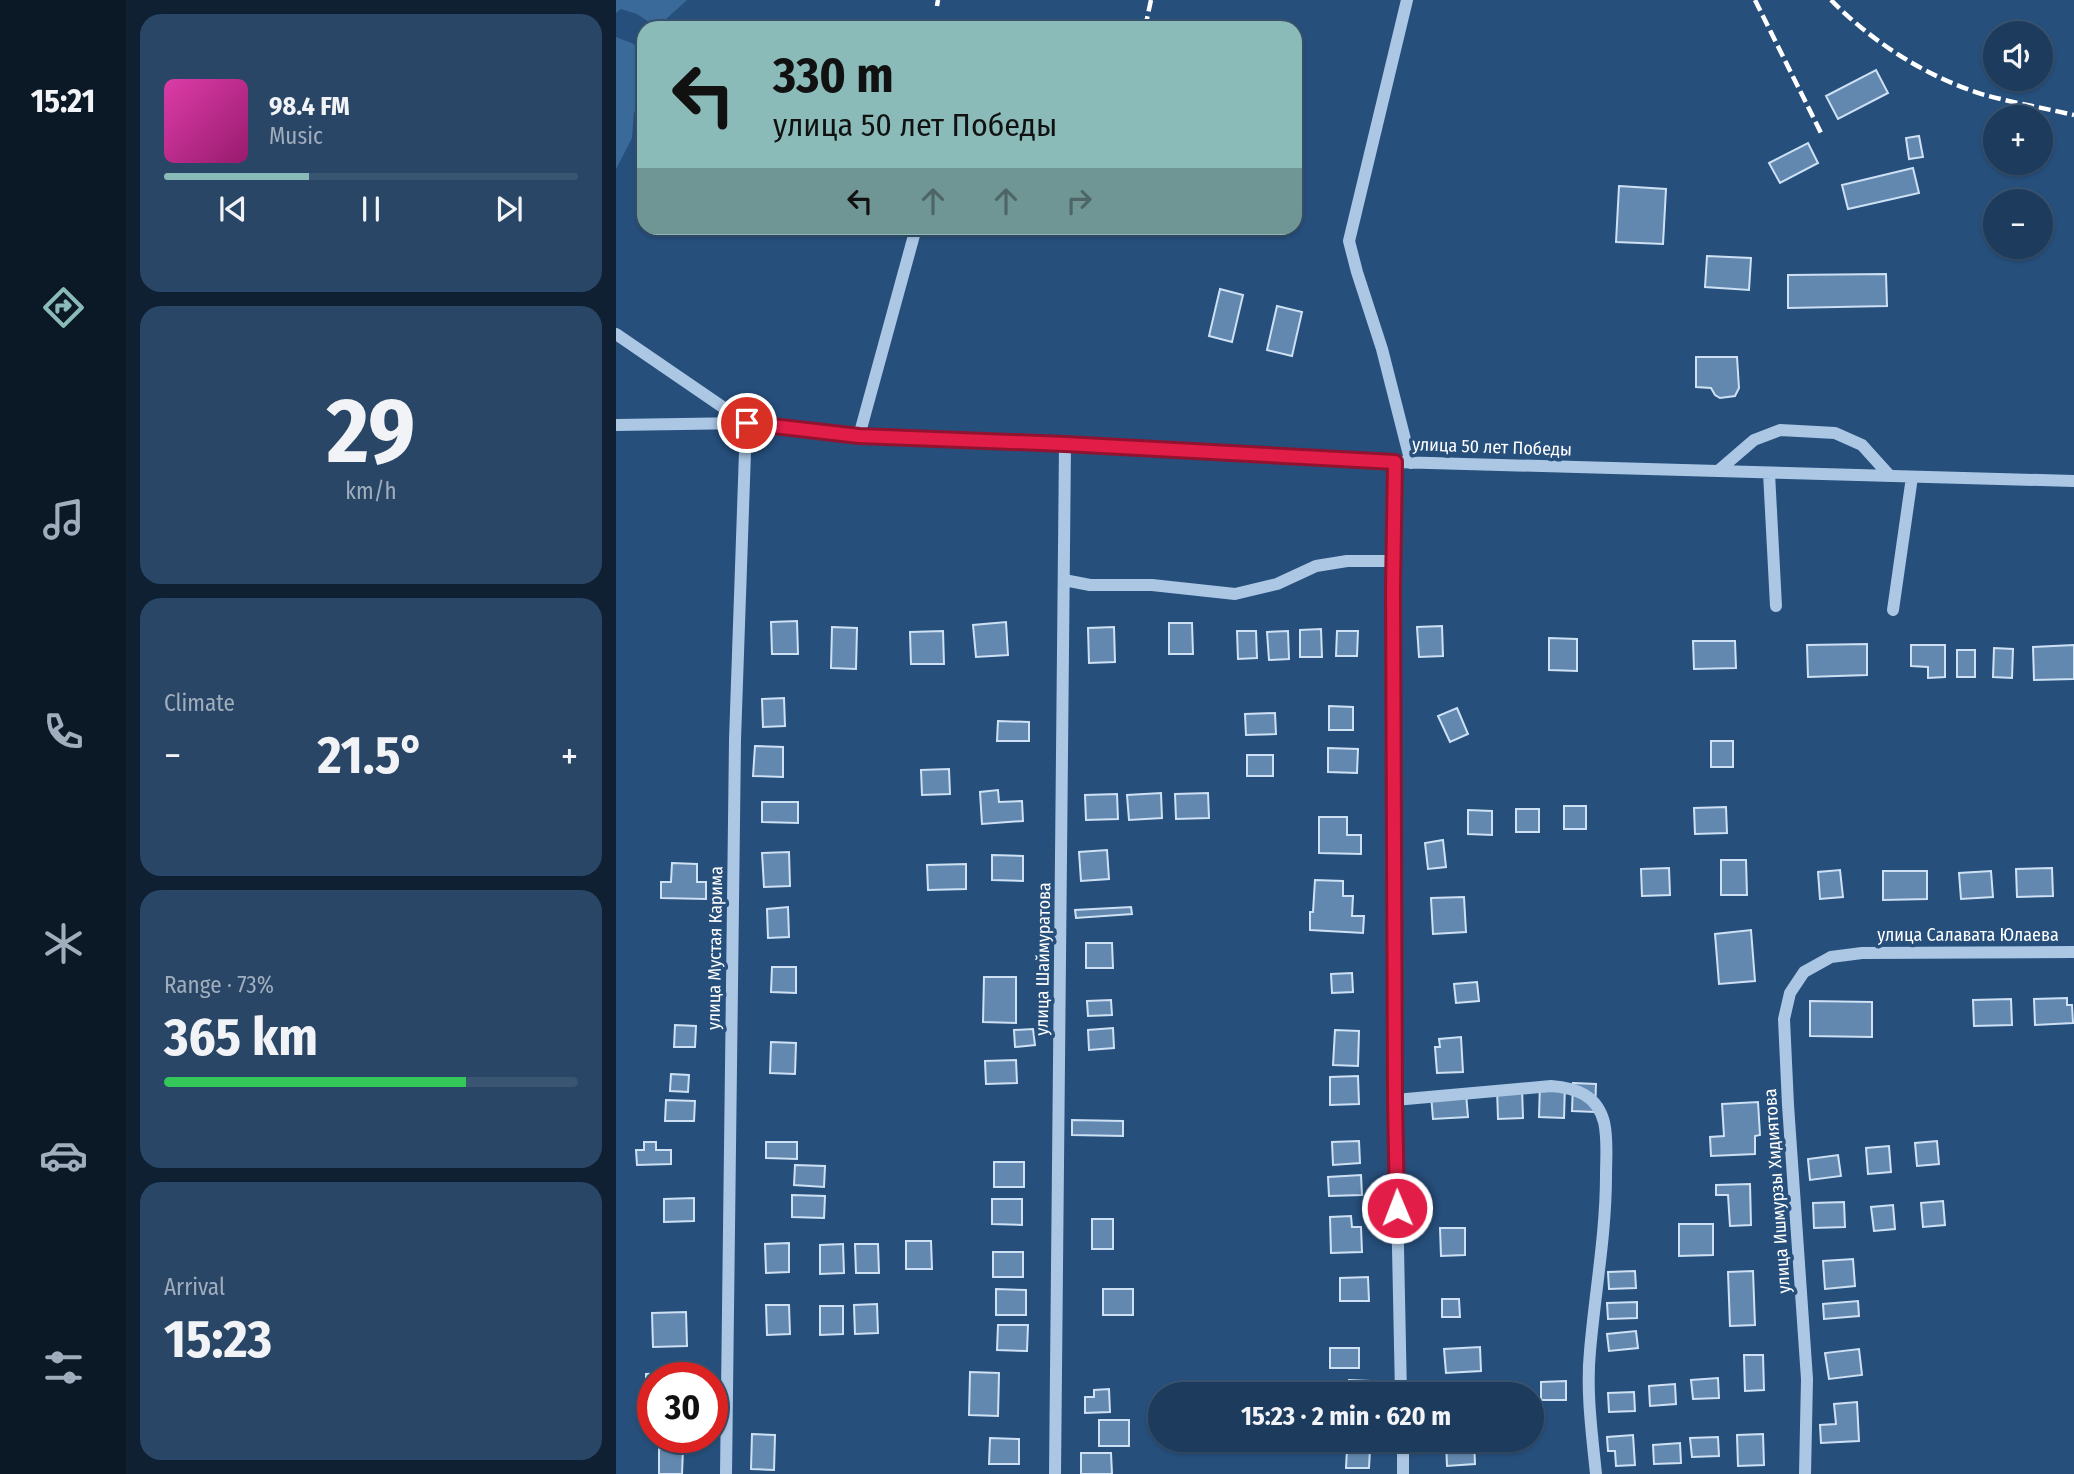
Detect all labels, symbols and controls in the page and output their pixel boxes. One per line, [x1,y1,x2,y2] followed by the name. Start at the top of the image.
[1983,21,2053,259] map controls
[1983,21,2053,91] button: sound
[773,46,894,105] text: 330 m
[658,49,749,140] icon: left
[31,82,95,120] text: 15:21
[269,91,350,122] text: 98.4 FM
[1983,105,2053,175] button: +
[773,106,1057,144] text: улица 50 лет Победы
[269,122,323,150] text: Music
[841,182,879,220] icon: left
[914,182,952,220] icon: ahead
[987,182,1025,220] icon: ahead
[1060,182,1098,220] icon: right
[1983,189,2053,259] button: −
[214,190,252,228] icon: previous
[352,190,390,228] icon: pause
[490,190,528,228] icon: next
[39,283,88,332] icon: directions
[327,377,415,486] text: 29
[717,393,777,453] pin
[728,404,766,442] icon: arrive
[1412,433,1572,461] street label: улица 50 лет Победы
[345,477,397,505] text: km/h
[39,495,88,544] icon: music
[164,689,235,717] text: Climate
[39,707,88,756] icon: phone
[317,724,424,787] text: 21.5°
[164,733,181,779] text: −
[561,733,578,779] text: +
[703,866,727,1030] street label: улица Мустая Карима
[1031,882,1055,1036] street label: улица Шаймуратова
[39,919,88,968] icon: climate
[1877,924,2059,946] street label: улица Салавата Юлаева
[164,971,274,999] text: Range · 73%
[164,1006,318,1069] text: 365 km
[1759,1088,1795,1294] street label: улица Ишмурзы Хидиятова
[39,1131,88,1180] icon: car
[1360,1171,1434,1245] position arrow
[164,1273,225,1301] text: Arrival
[164,1308,272,1371] text: 15:23
[39,1343,88,1392] icon: filters
[637,1362,728,1453] speed limit sign: 30
[1241,1401,1451,1432] text: 15:23 · 2 min · 620 m

